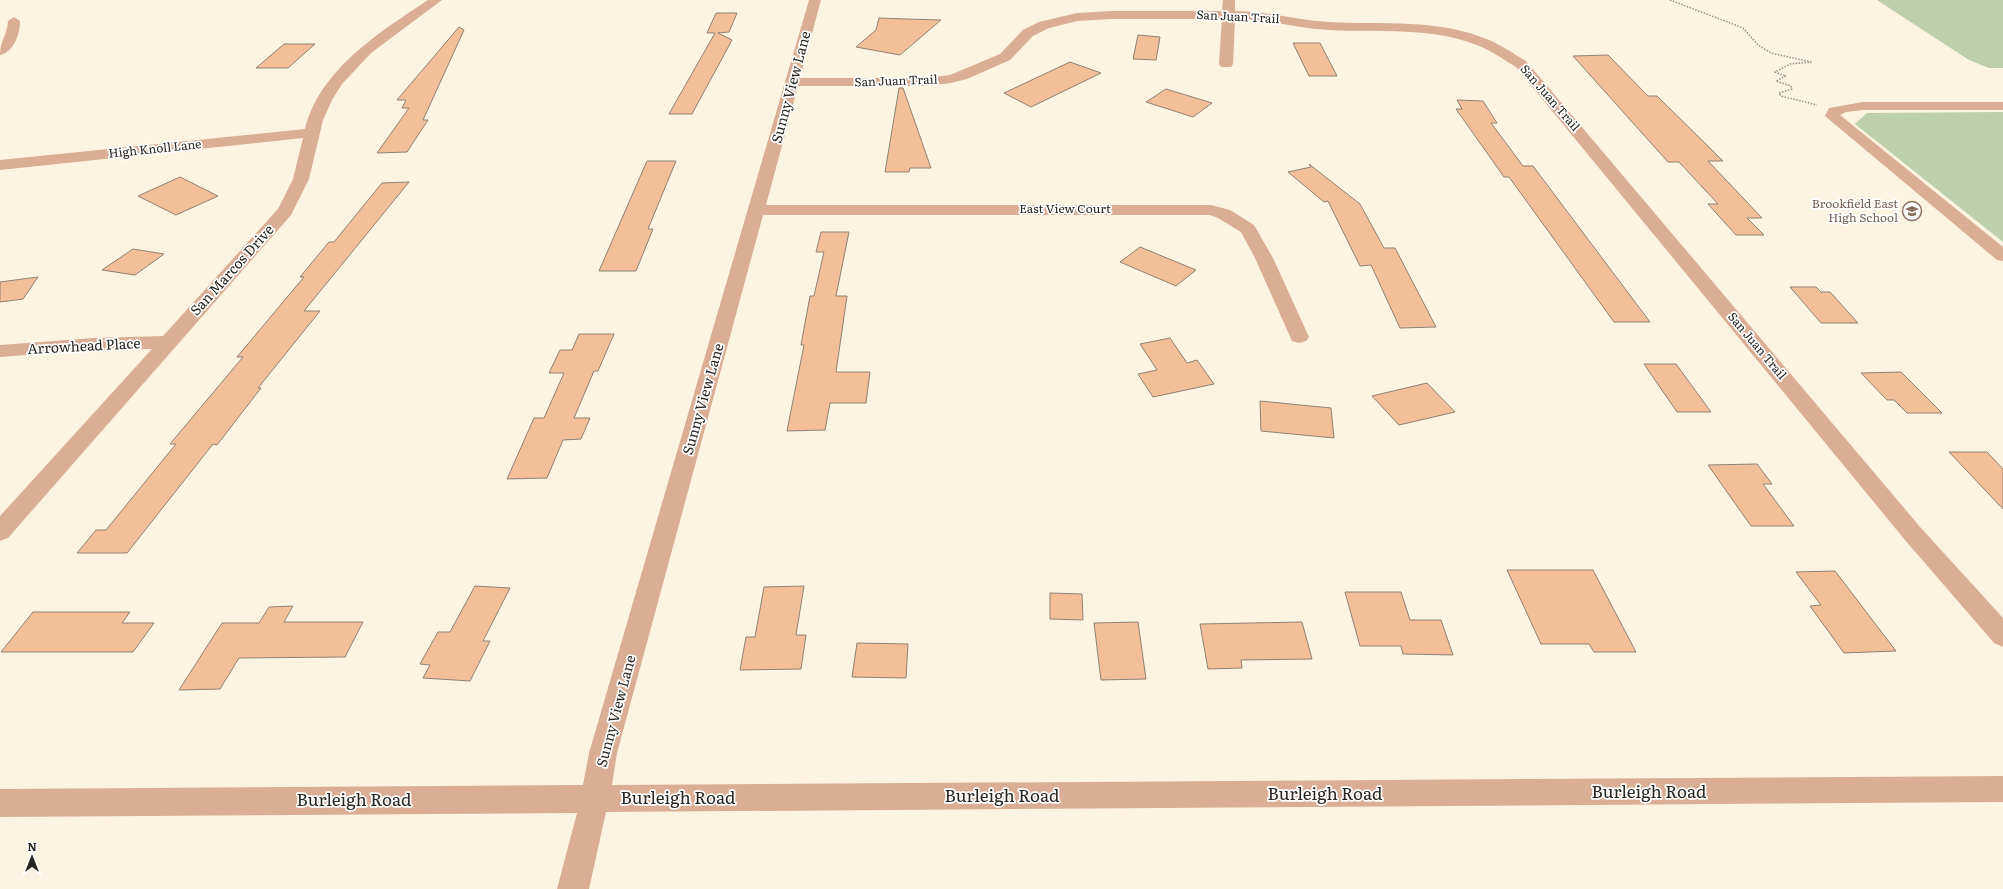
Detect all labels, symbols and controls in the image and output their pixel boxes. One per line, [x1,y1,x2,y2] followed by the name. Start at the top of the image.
[1196,5,1280,27] street label: San Juan Trail
[765,29,815,145] street label: Sunny View Lane
[1517,60,1585,135] street label: San Juan Trail
[854,70,938,90] street label: San Juan Trail
[108,134,202,162] street label: High Knoll Lane
[1812,194,1898,226] place label: Brookfield East High School
[1019,199,1111,217] street label: East View Court
[1901,200,1923,222] school or university icon: Brookfield East High School
[185,219,278,319] street label: San Marcos Drive
[1724,308,1791,383] street label: San Juan Trail
[27,332,141,358] street label: Arrowhead Place
[677,341,728,457] street label: Sunny View Lane
[590,653,640,769] street label: Sunny View Lane
[1592,778,1706,803] street label: Burleigh Road
[1268,780,1382,805] street label: Burleigh Road
[945,782,1059,807] street label: Burleigh Road
[621,784,735,809] street label: Burleigh Road
[297,786,411,811] street label: Burleigh Road
[12,837,52,877] north arrow
[27,838,37,854] text: N

